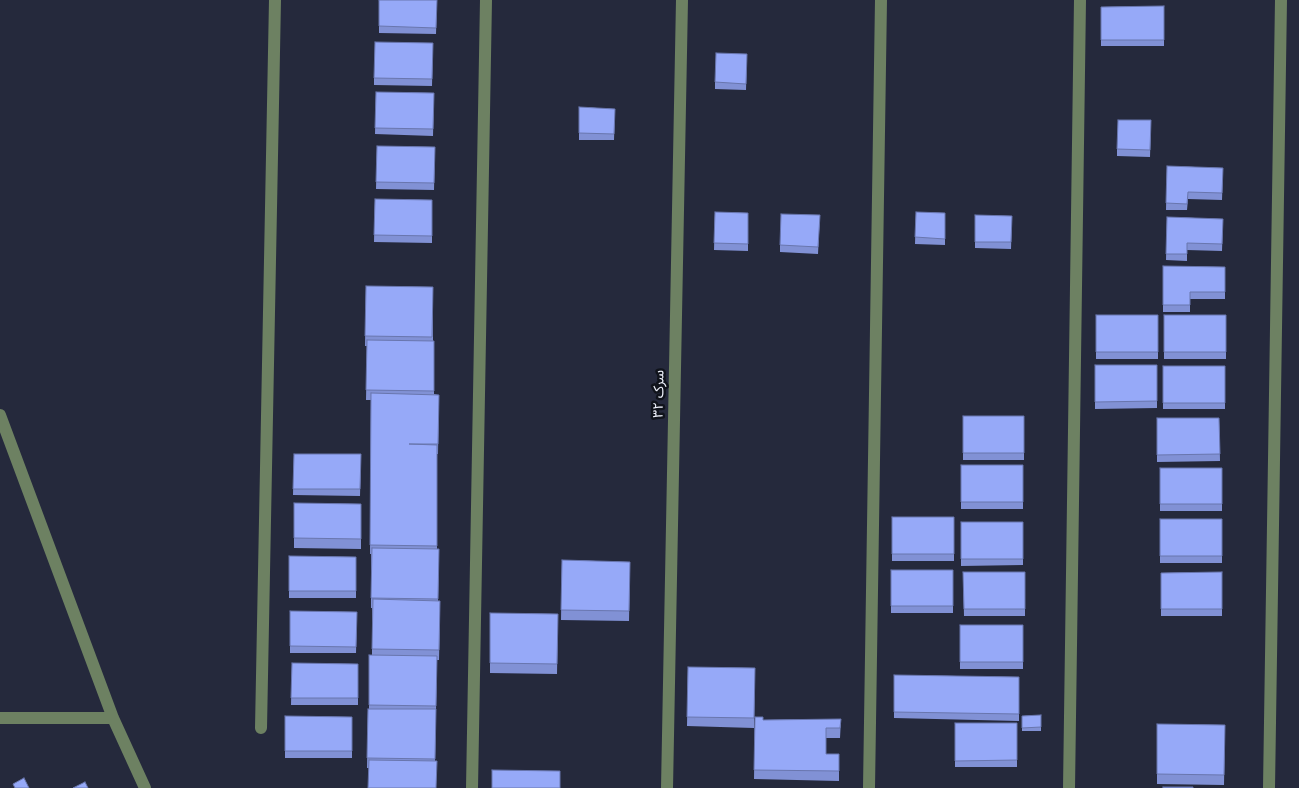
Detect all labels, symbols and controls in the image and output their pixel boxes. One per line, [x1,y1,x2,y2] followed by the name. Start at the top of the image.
[650,370,668,418] street label: سرک ۳۲

